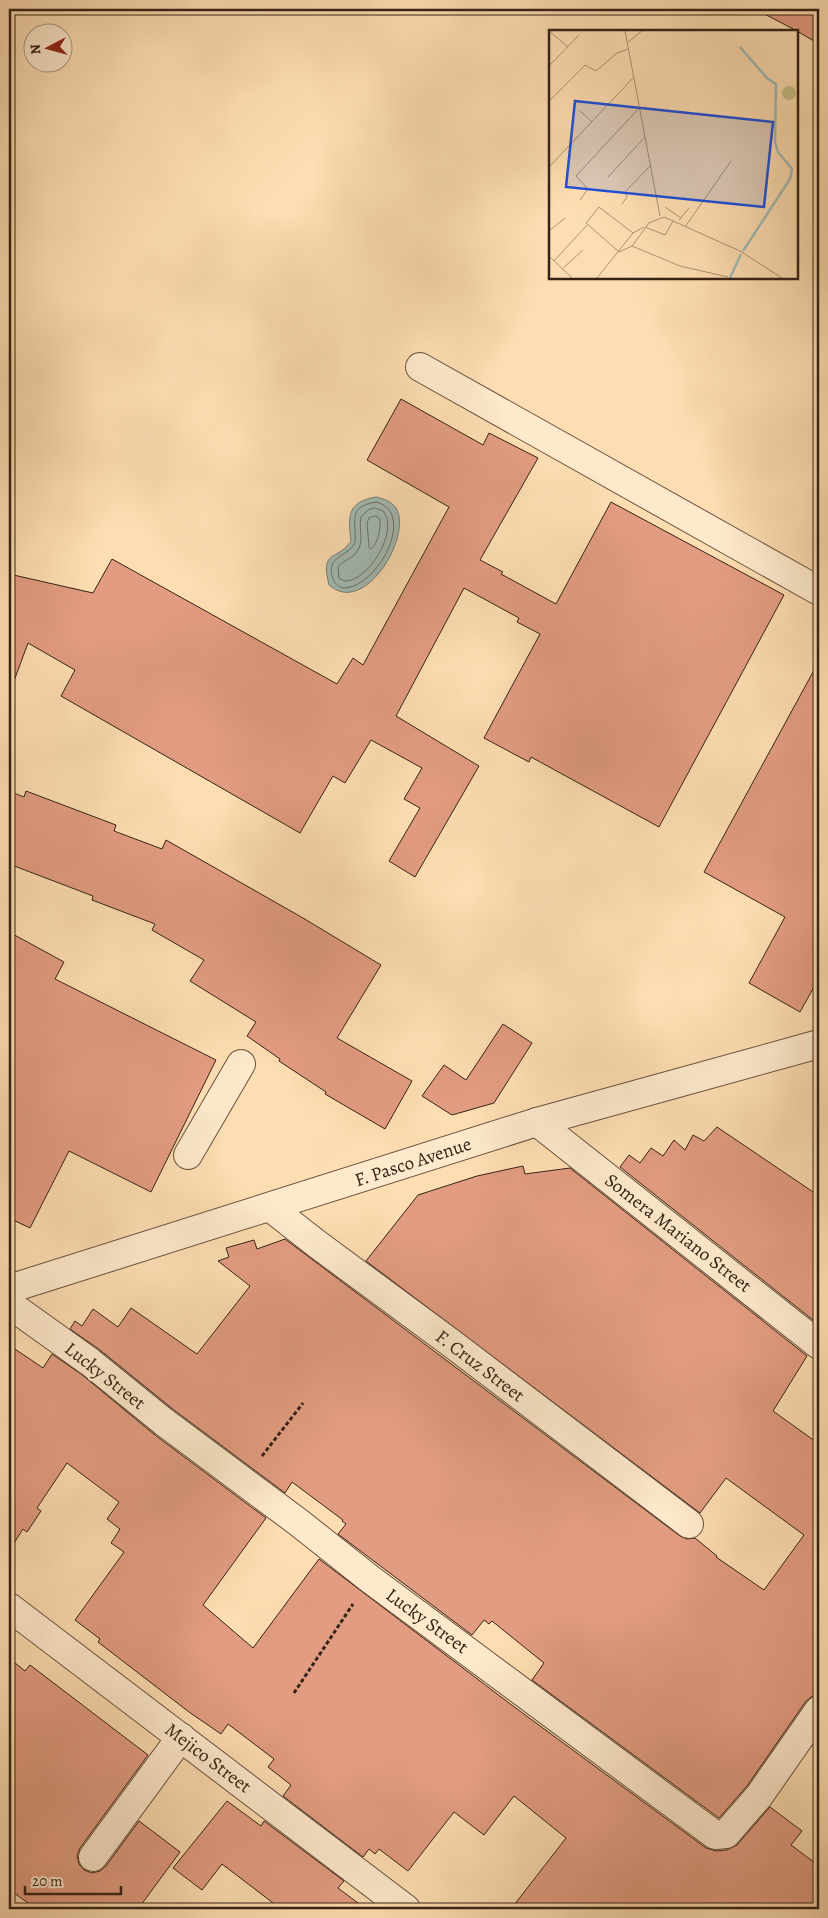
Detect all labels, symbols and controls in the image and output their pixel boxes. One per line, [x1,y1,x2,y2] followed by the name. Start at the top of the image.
[22,22,72,72] north arrow
[549,30,798,279] inset map
[26,43,46,55] text: N
[351,1131,475,1193] street label: F. Pasco Avenue
[599,1167,757,1299] street label: Somera Mariano Street
[430,1324,530,1408] street label: F. Cruz Street
[59,1336,151,1416] street label: Lucky Street
[380,1582,474,1660] street label: Lucky Street
[159,1717,257,1799] street label: Mejico Street
[25,1863,121,1895] scale bar
[32,1871,63,1891] text: 20 m

